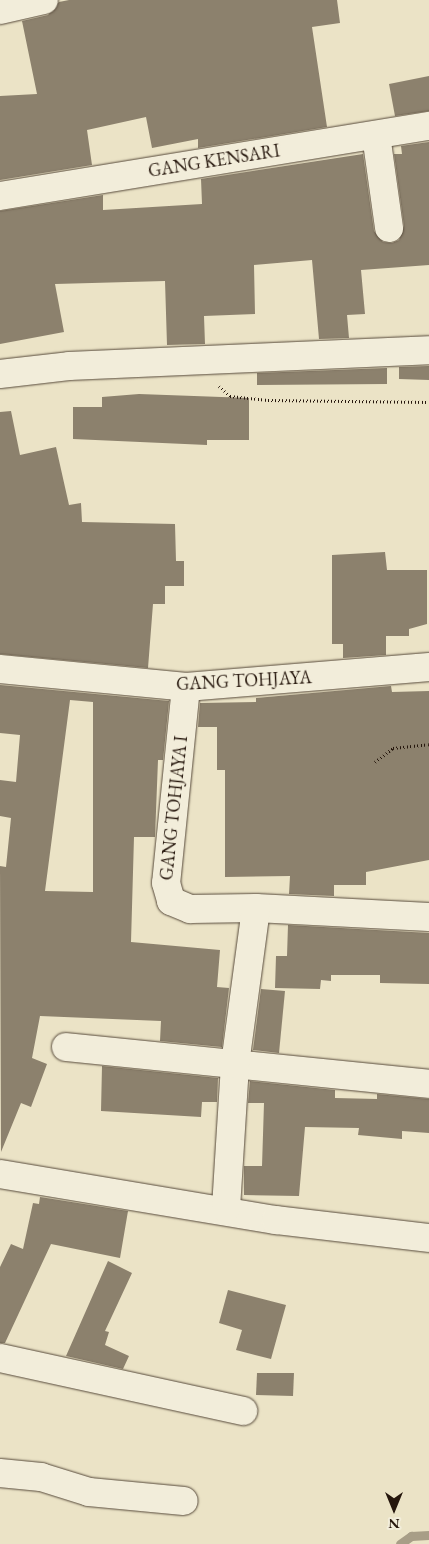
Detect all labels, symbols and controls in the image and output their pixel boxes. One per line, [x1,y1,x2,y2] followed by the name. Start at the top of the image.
[147,140,281,182] street label: GANG KENSARI
[176,667,312,695] street label: GANG TOHJAYA
[156,735,192,881] street label: GANG TOHJAYA I
[369,1484,419,1534] north arrow
[388,1515,400,1533] text: N

